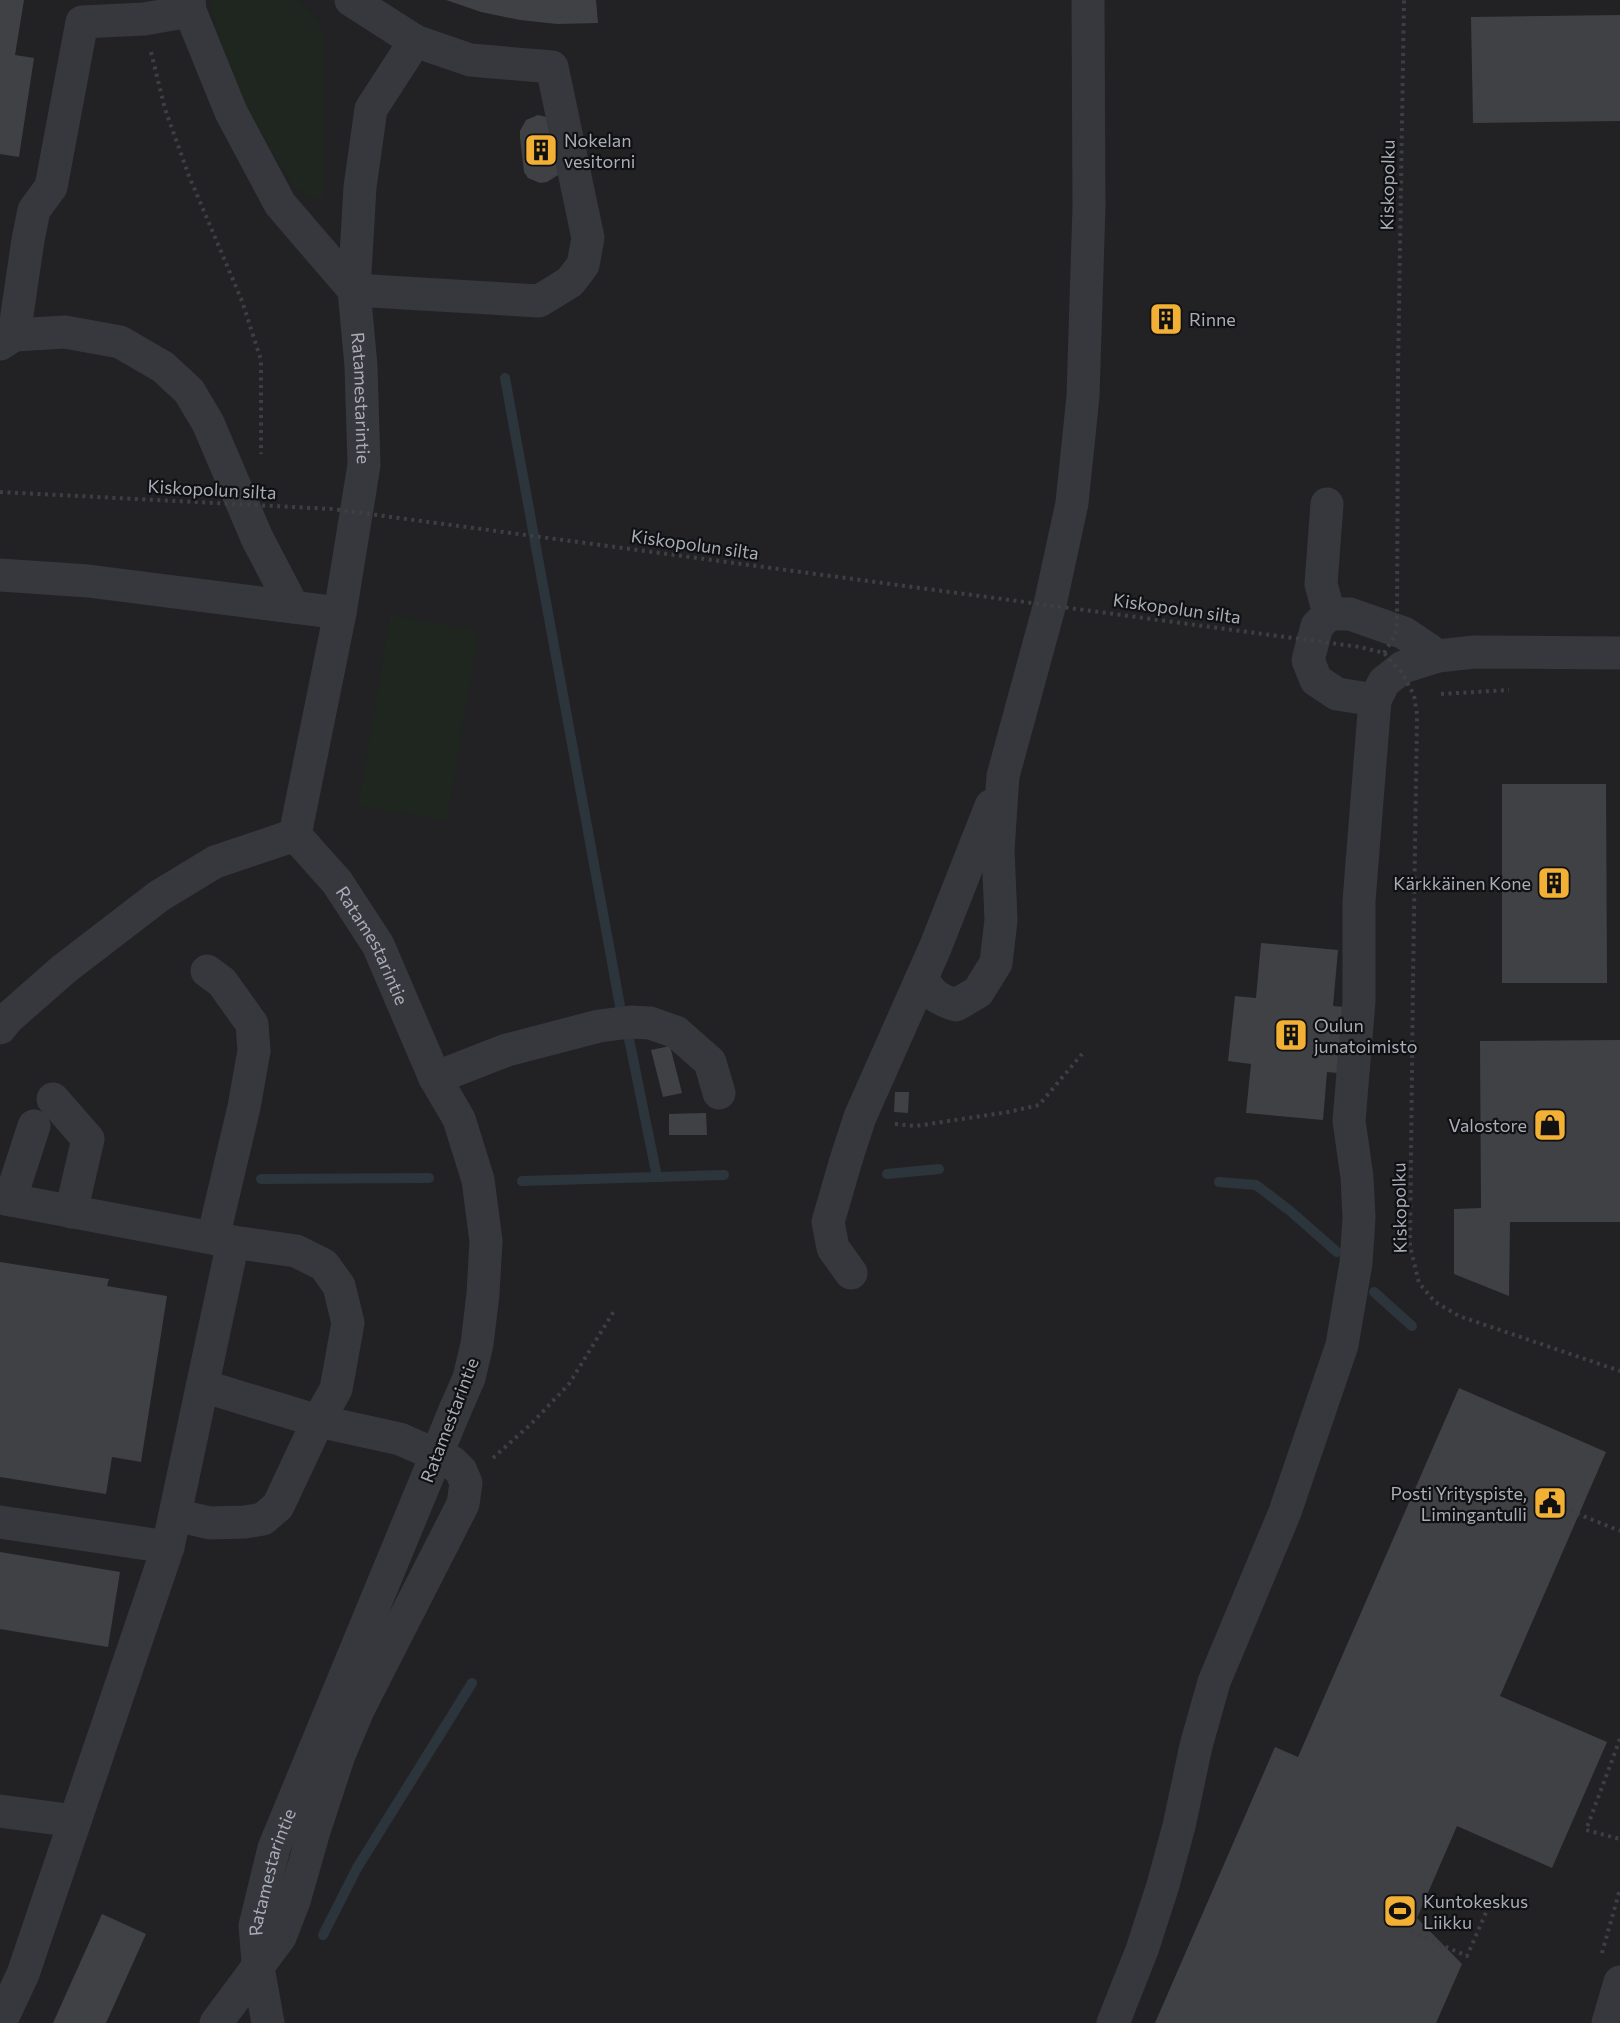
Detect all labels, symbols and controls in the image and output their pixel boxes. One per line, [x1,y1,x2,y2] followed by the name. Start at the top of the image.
[564,129,635,172] place label: Nokelan vesitorni
[523,132,559,168] building icon: Nokelan vesitorni
[1375,139,1399,231] street label: Kiskopolku
[1148,301,1184,337] building icon: Rinne
[1189,308,1236,330] place label: Rinne
[347,331,375,464] street label: Ratamestarintie
[147,475,277,503] street label: Kiskopolun silta
[630,524,760,564] street label: Kiskopolun silta
[1112,588,1242,628] street label: Kiskopolun silta
[1536,865,1572,901] building icon: Kärkkäinen Kone
[1393,872,1531,894] place label: Kärkkäinen Kone
[332,882,413,1008] street label: Ratamestarintie
[1314,1014,1417,1057] place label: Oulun junatoimisto
[1273,1017,1309,1053] building icon: Oulun junatoimisto
[1532,1107,1568,1143] shop icon: Valostore
[1449,1114,1527,1136] place label: Valostore
[1387,1162,1411,1254] street label: Kiskopolku
[415,1354,483,1486] street label: Ratamestarintie
[1390,1482,1527,1525] place label: Posti Yrityspiste, Limingantulli
[1532,1485,1568,1521] public building icon: Posti Yrityspiste, Limingantulli
[244,1805,300,1937] street label: Ratamestarintie
[1423,1890,1528,1933] place label: Kuntokeskus Liikku
[1382,1893,1418,1929] sports icon: Kuntokeskus Liikku

